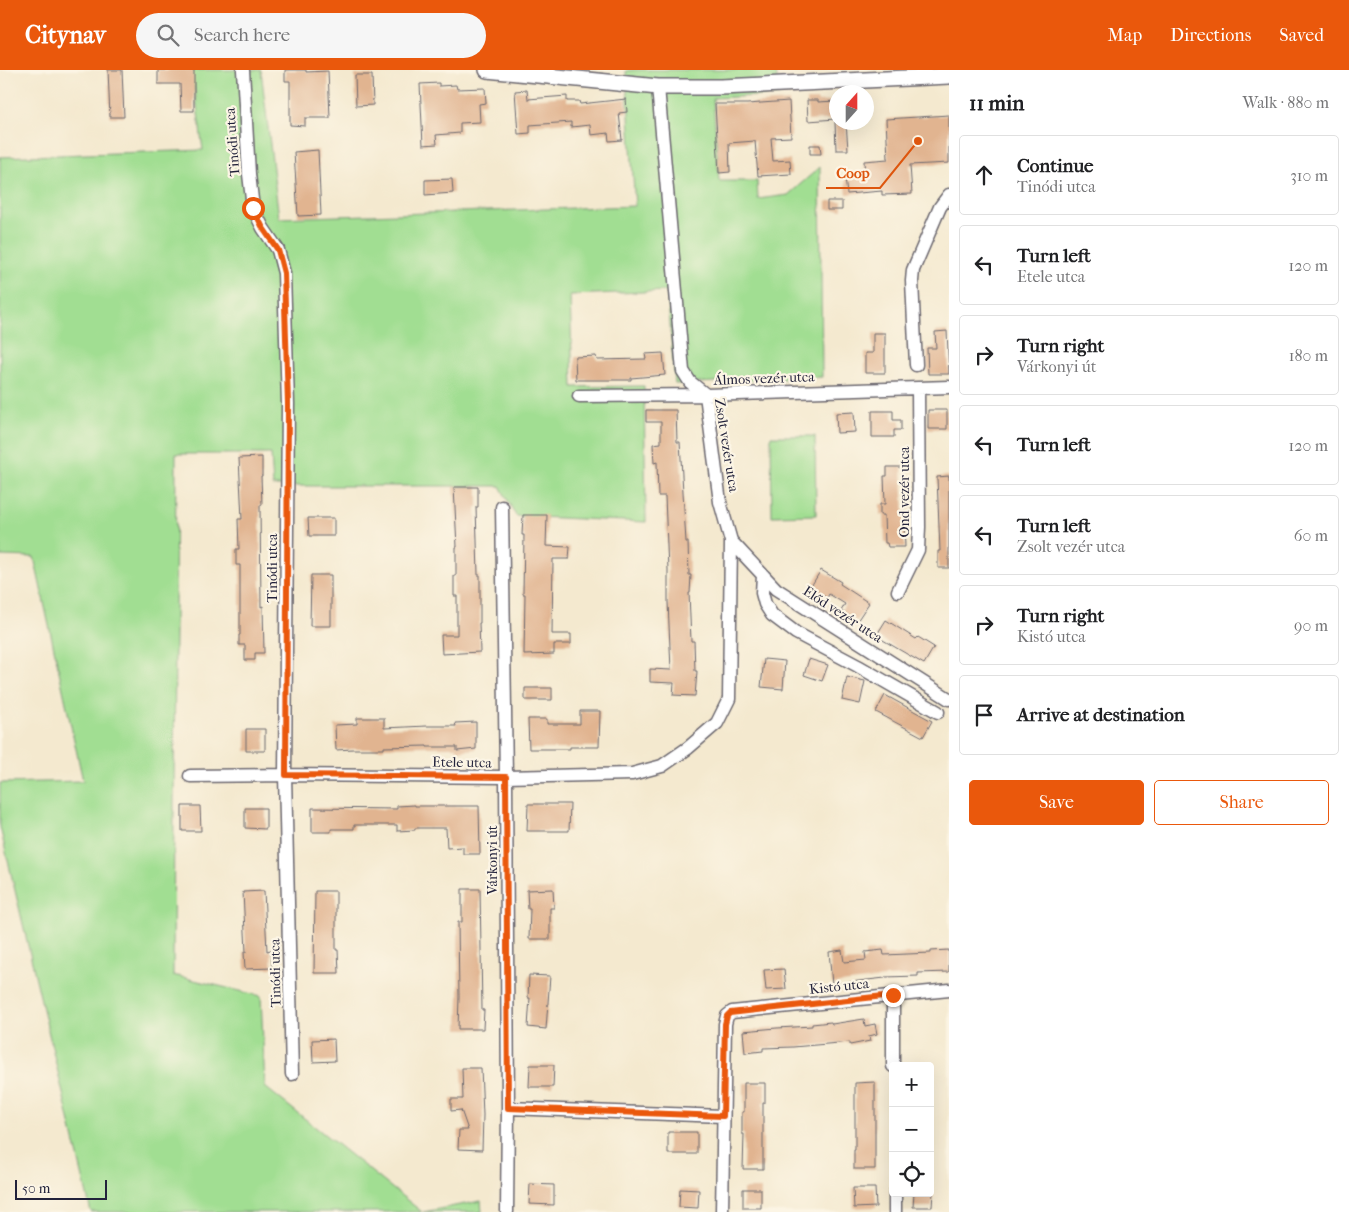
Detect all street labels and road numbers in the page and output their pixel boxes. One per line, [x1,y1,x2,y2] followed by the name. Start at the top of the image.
[222,107,243,177] street label: Tinódi utca
[712,367,815,389] street label: Álmos vezér utca
[711,397,742,494] street label: Zsolt vezér utca
[896,446,913,538] street label: Ond vezér utca
[264,533,281,602] street label: Tinódi utca
[800,582,886,647] street label: Előd vezér utca
[432,753,492,772] street label: Etele utca
[484,825,501,896] street label: Várkonyi út
[266,938,285,1008] street label: Tinódi utca
[808,975,870,998] street label: Kistó utca

